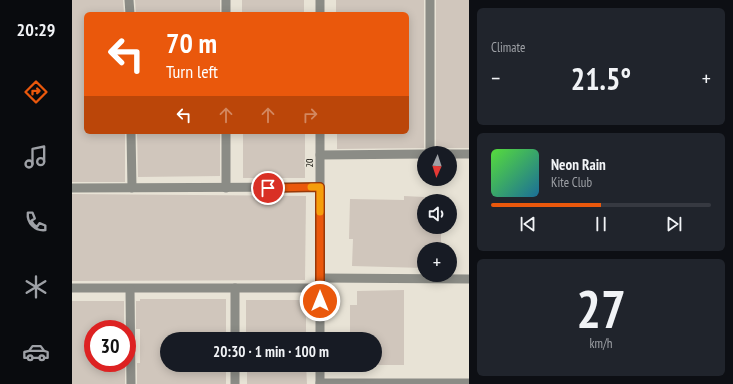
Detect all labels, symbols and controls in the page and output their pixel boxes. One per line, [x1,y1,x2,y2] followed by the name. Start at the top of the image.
[17,18,55,41] text: 20:29
[166,24,217,61] text: 70 m
[100,28,152,80] icon: left
[491,39,525,56] text: Climate
[571,59,631,98] text: 21.5°
[166,60,218,83] text: Turn left
[491,64,500,92] text: −
[702,64,711,92] text: +
[22,78,50,106] icon: directions
[173,104,195,126] icon: left
[215,104,237,126] icon: ahead
[257,104,279,126] icon: ahead
[299,104,321,126] icon: right
[22,143,50,171] icon: music
[417,146,457,186] north arrow
[417,146,457,282] map controls
[551,155,606,174] text: Neon Rain
[303,158,316,168] street label: 20
[251,171,285,205] pin
[551,174,592,191] text: Kite Club
[257,177,279,199] icon: arrive
[417,194,457,234] button: sound
[22,208,50,236] icon: phone
[517,213,539,235] icon: previous
[590,213,612,235] icon: pause
[663,213,685,235] icon: next
[417,242,457,282] button: +
[22,273,50,301] icon: climate
[576,275,626,342] text: 27
[299,280,341,322] position arrow
[84,320,136,372] speed limit sign: 30
[589,335,613,352] text: km/h
[22,338,50,366] icon: car
[213,342,329,361] text: 20:30 · 1 min · 100 m

